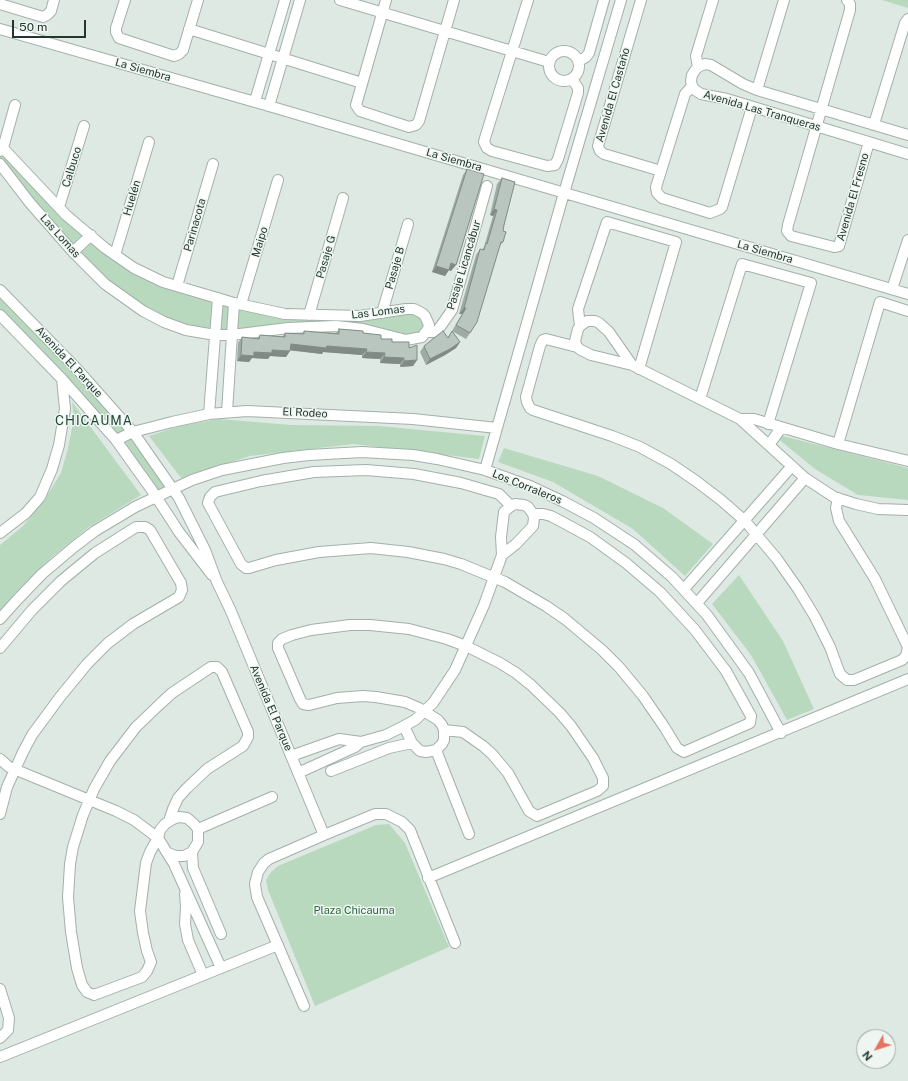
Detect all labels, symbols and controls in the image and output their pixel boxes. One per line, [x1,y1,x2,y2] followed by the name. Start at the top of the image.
[14,12,88,38] scale bar
[19,20,47,34] text: 50 m
[593,46,633,144] street label: Avenida El Castaño
[114,56,172,84] street label: La Siembra
[702,88,822,134] street label: Avenida Las Tranqueras
[60,145,84,189] street label: Calbuco
[425,146,483,174] street label: La Siembra
[834,151,872,243] street label: Avenida El Fresno
[120,179,144,217] street label: Huelén
[181,197,209,253] street label: Parinacota
[37,212,83,260] street label: Las Lomas
[444,219,484,311] street label: Pasaje Licancábur
[249,225,271,259] street label: Maipo
[314,234,338,280] street label: Pasaje G
[736,238,794,266] street label: La Siembra
[383,245,407,291] street label: Pasaje B
[350,302,406,322] street label: Las Lomas
[33,324,105,400] street label: Avenida El Parque
[282,405,328,421] street label: El Rodeo
[55,413,133,429] district label: CHICAUMA
[490,467,564,507] street label: Los Corraleros
[247,663,295,753] street label: Avenida El Parque
[313,904,395,918] park label: Plaza Chicauma
[856,1029,896,1069] north arrow
[860,1049,875,1063] text: N

